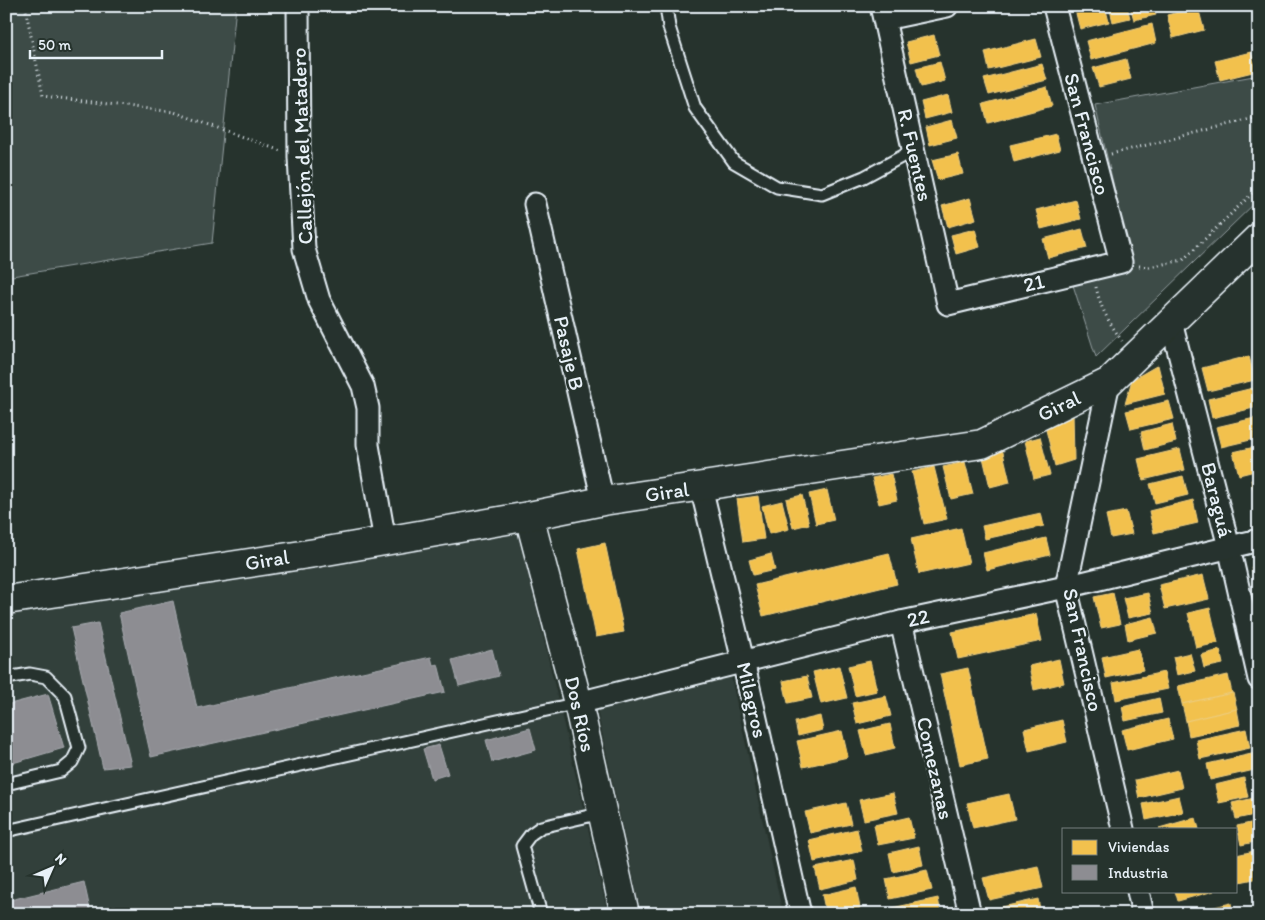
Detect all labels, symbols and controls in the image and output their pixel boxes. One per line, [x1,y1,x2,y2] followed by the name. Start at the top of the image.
[30,28,162,60] scale bar
[38,36,71,54] text: 50 m
[286,47,317,245] street label: Callejón del Matadero
[1059,70,1116,198] street label: San Francisco
[893,106,938,204] street label: R. Fuentes
[1021,268,1047,297] street label: 21
[549,313,590,393] street label: Pasaje B
[1033,385,1084,427] street label: Giral
[1196,460,1239,540] street label: Baraguá
[643,476,691,507] street label: Giral
[243,544,291,575] street label: Giral
[1058,586,1109,714] street label: San Francisco
[904,603,931,632] street label: 22
[732,659,773,740] street label: Milagros
[560,673,601,754] street label: Dos Ríos
[912,714,959,822] street label: Comezanas
[1062,828,1238,892] legend
[1108,838,1170,856] text: Viviendas
[28,842,78,892] north arrow
[51,850,70,869] text: N
[1108,864,1168,882] text: Industria

